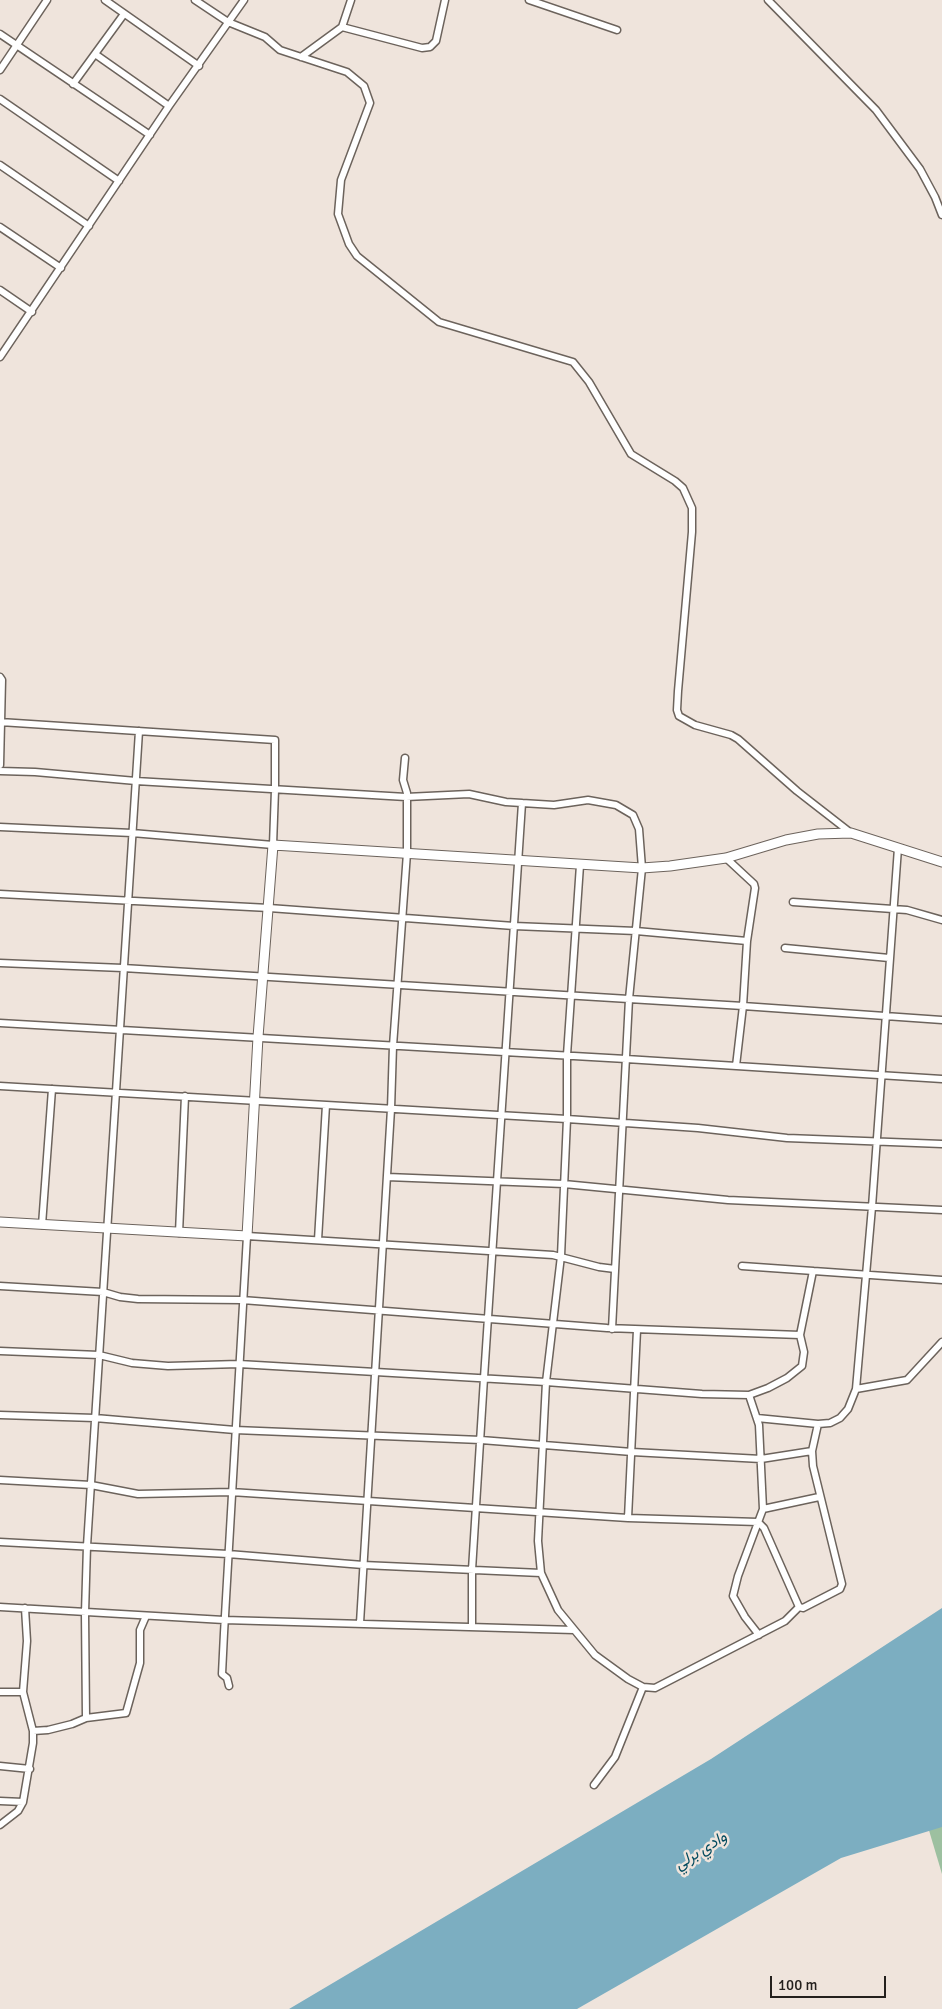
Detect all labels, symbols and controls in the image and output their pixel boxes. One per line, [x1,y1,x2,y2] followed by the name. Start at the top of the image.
[671,1827,731,1875] water label: وادي برلي
[772,1966,888,1998] scale bar
[778,1976,818,1994] text: 100 m

